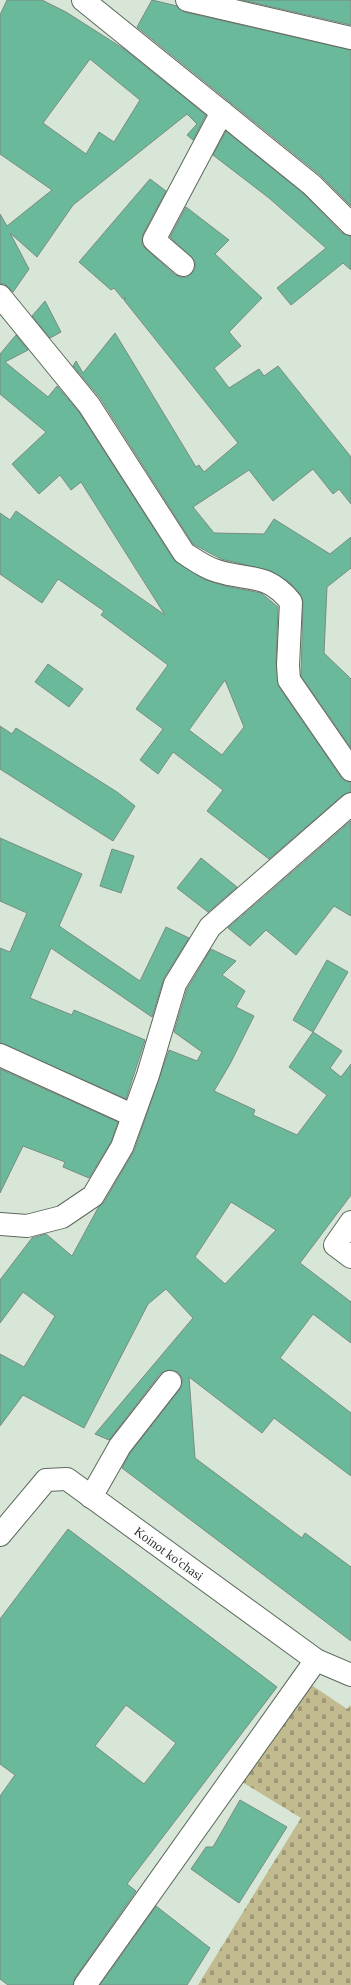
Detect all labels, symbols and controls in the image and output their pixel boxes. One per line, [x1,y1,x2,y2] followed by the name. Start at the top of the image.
[131,1524,207,1584] street label: Koinot ko'chasi

